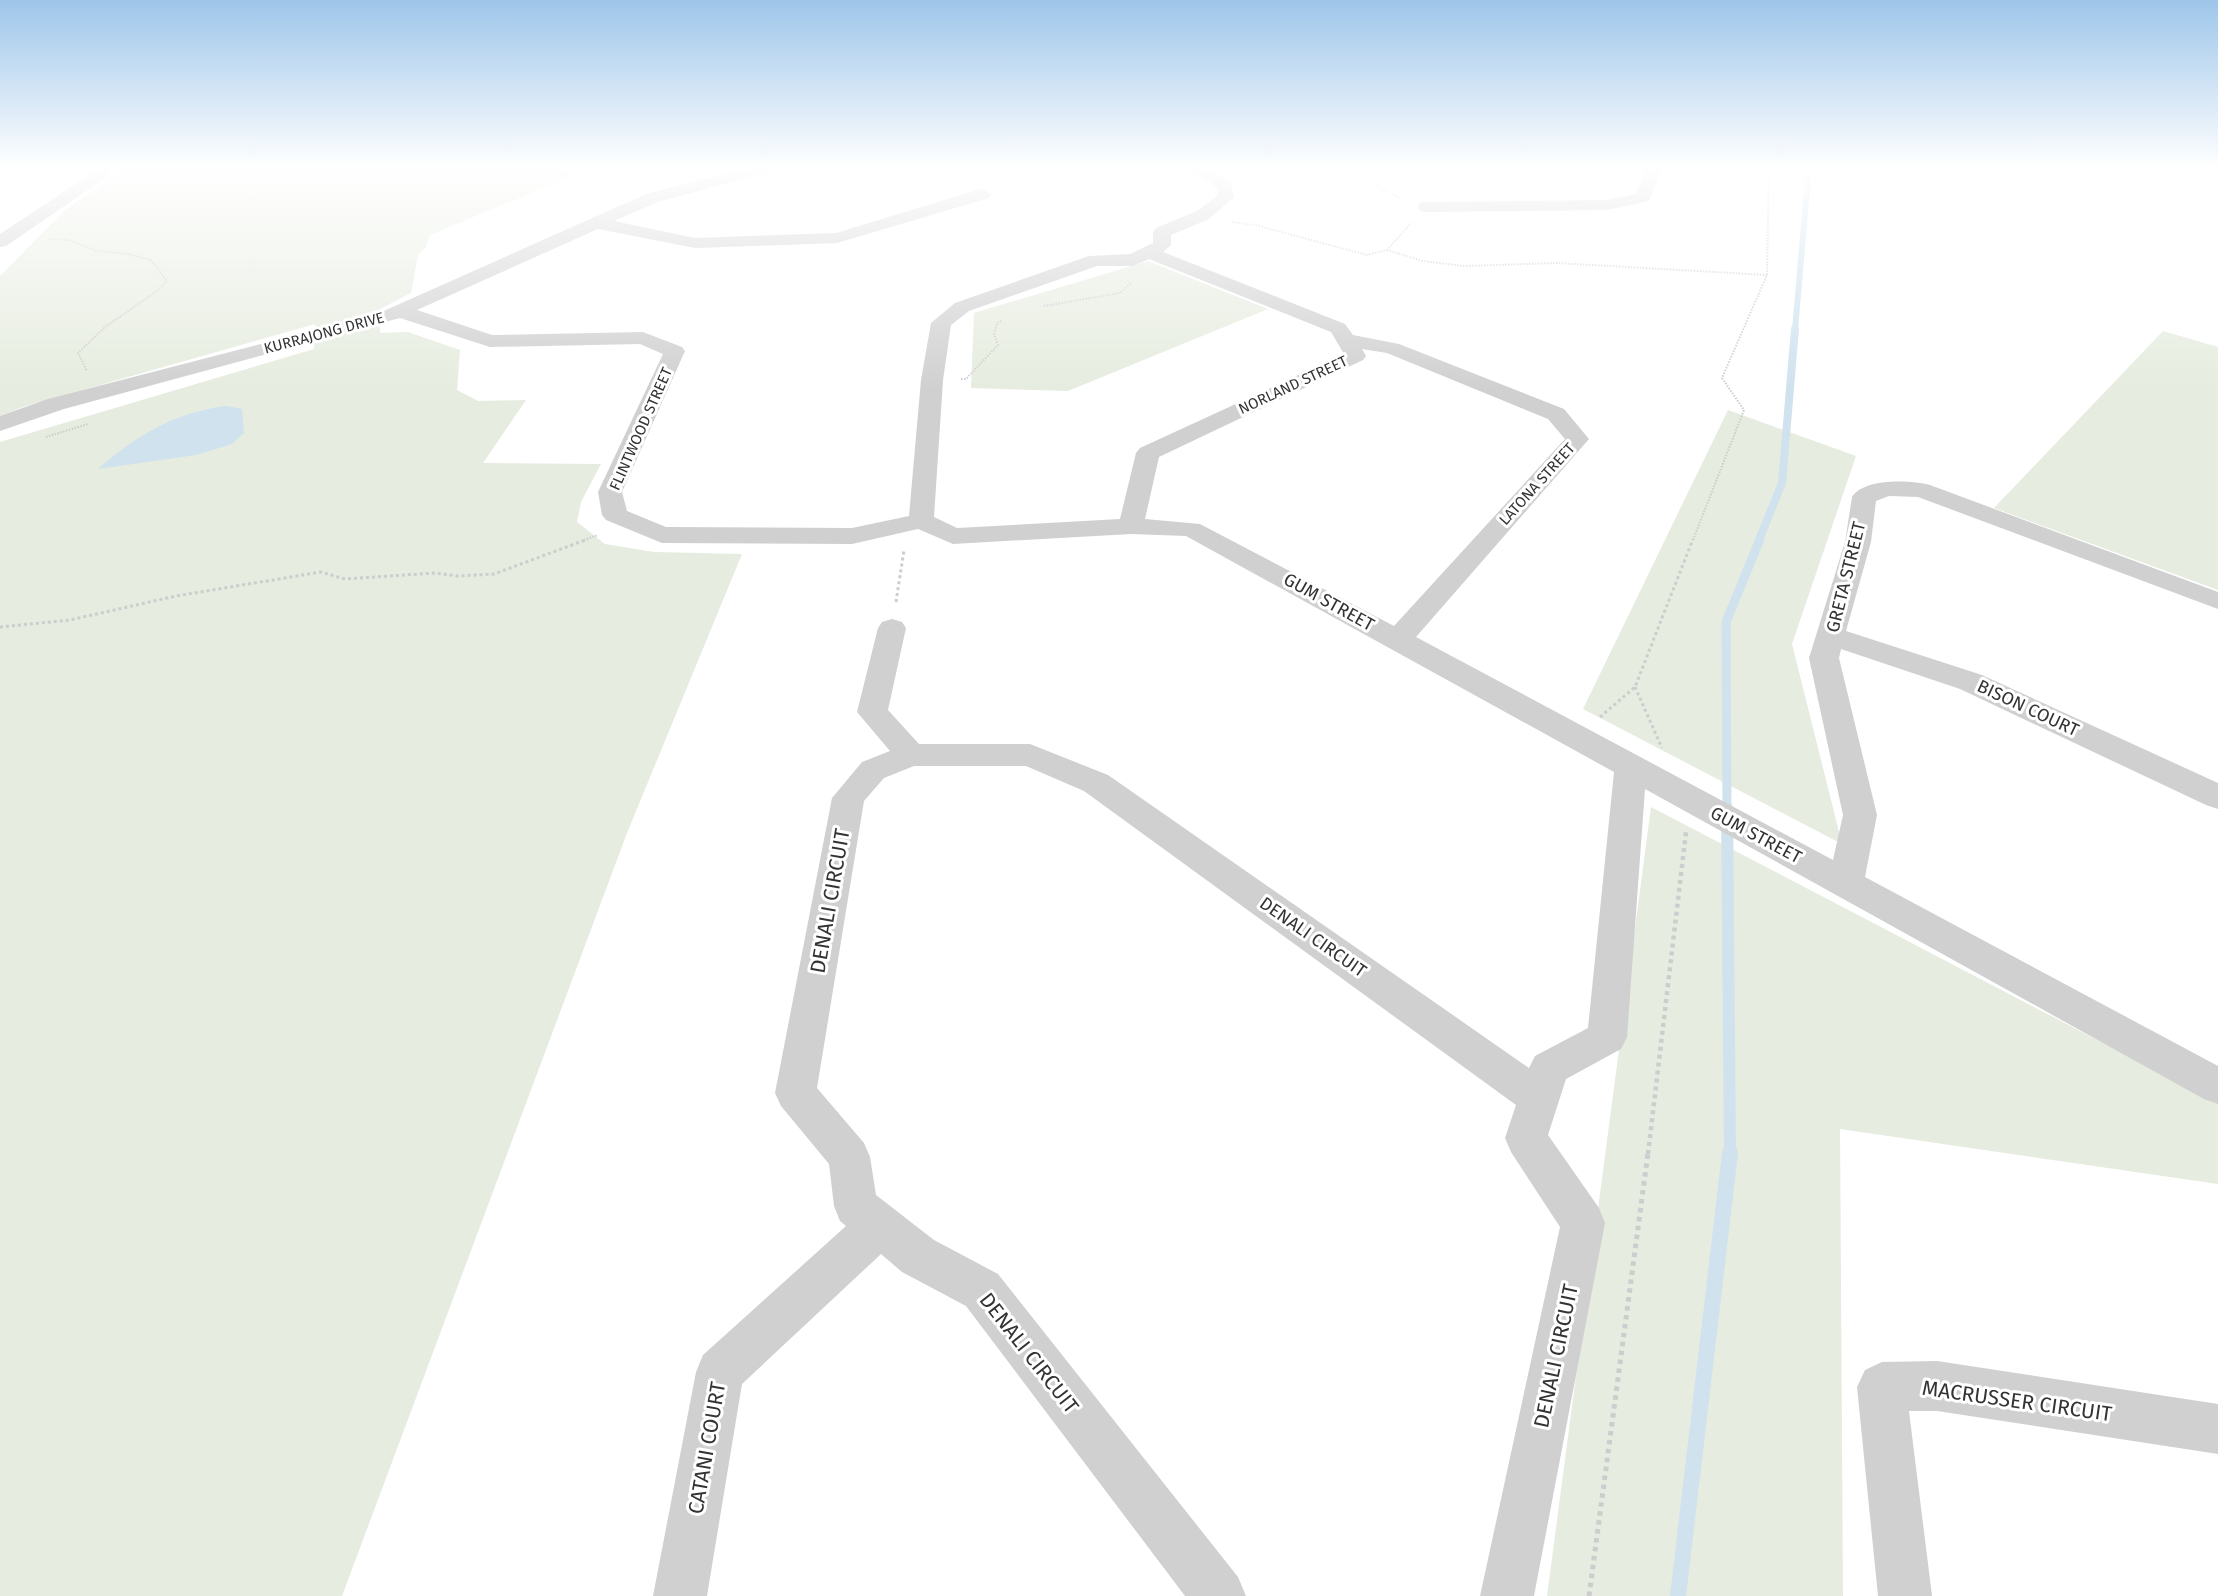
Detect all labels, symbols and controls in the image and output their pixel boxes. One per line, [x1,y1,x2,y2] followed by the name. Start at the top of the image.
[262,308,386,358] street label: KURRAJONG DRIVE
[1236,352,1351,418] street label: NORLAND STREET
[606,365,676,493] street label: FLINTWOOD STREET
[1495,439,1579,529] street label: LATONA STREET
[1822,519,1871,635] street label: GRETA STREET
[1280,568,1379,636] street label: GUM STREET
[1974,675,2083,741] street label: BISON COURT
[1707,802,1806,869] street label: GUM STREET
[804,827,856,975] street label: DENALI CIRCUIT
[1255,892,1371,982] street label: DENALI CIRCUIT
[1528,1282,1584,1430] street label: DENALI CIRCUIT
[974,1287,1084,1419] street label: DENALI CIRCUIT
[1920,1375,2114,1427] street label: MACRUSSER CIRCUIT
[683,1380,731,1516] street label: CATANI COURT

